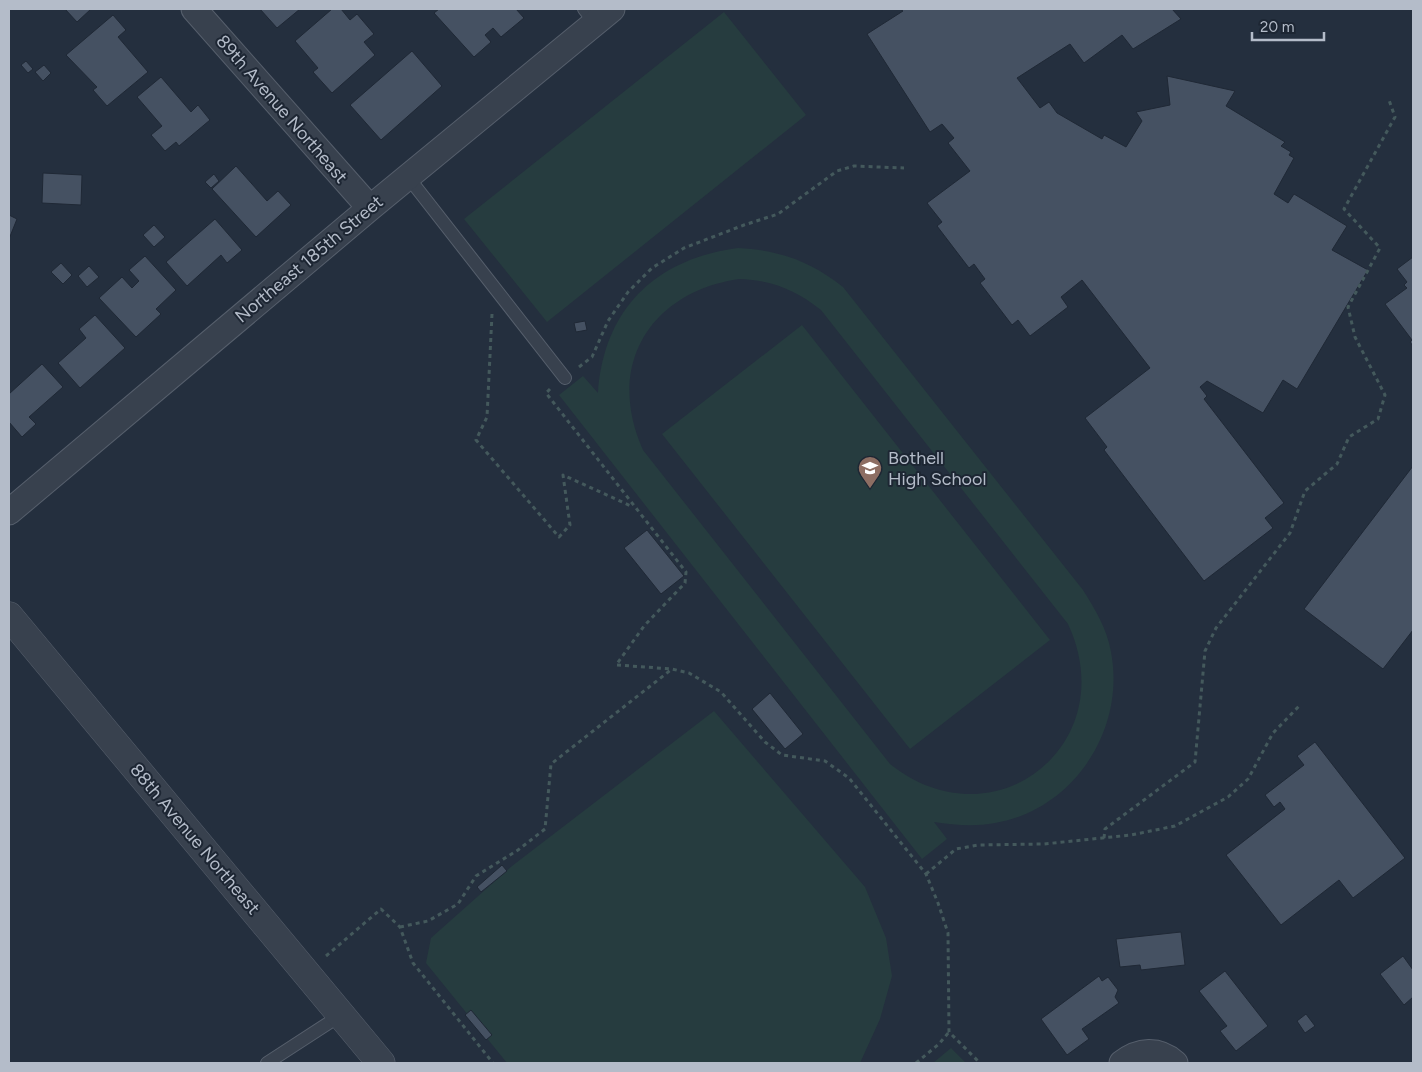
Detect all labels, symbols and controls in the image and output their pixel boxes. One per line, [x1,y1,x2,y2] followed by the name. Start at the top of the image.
[1252,10,1324,42] scale bar
[1260,18,1294,36] text: 20 m
[212,30,353,188] street label: 89th Avenue Northeast
[231,191,388,327] street label: Northeast 185th Street
[888,447,986,490] place label: Bothell High School
[857,455,883,489] school or university icon: Bothell High School
[125,759,265,919] street label: 88th Avenue Northeast

